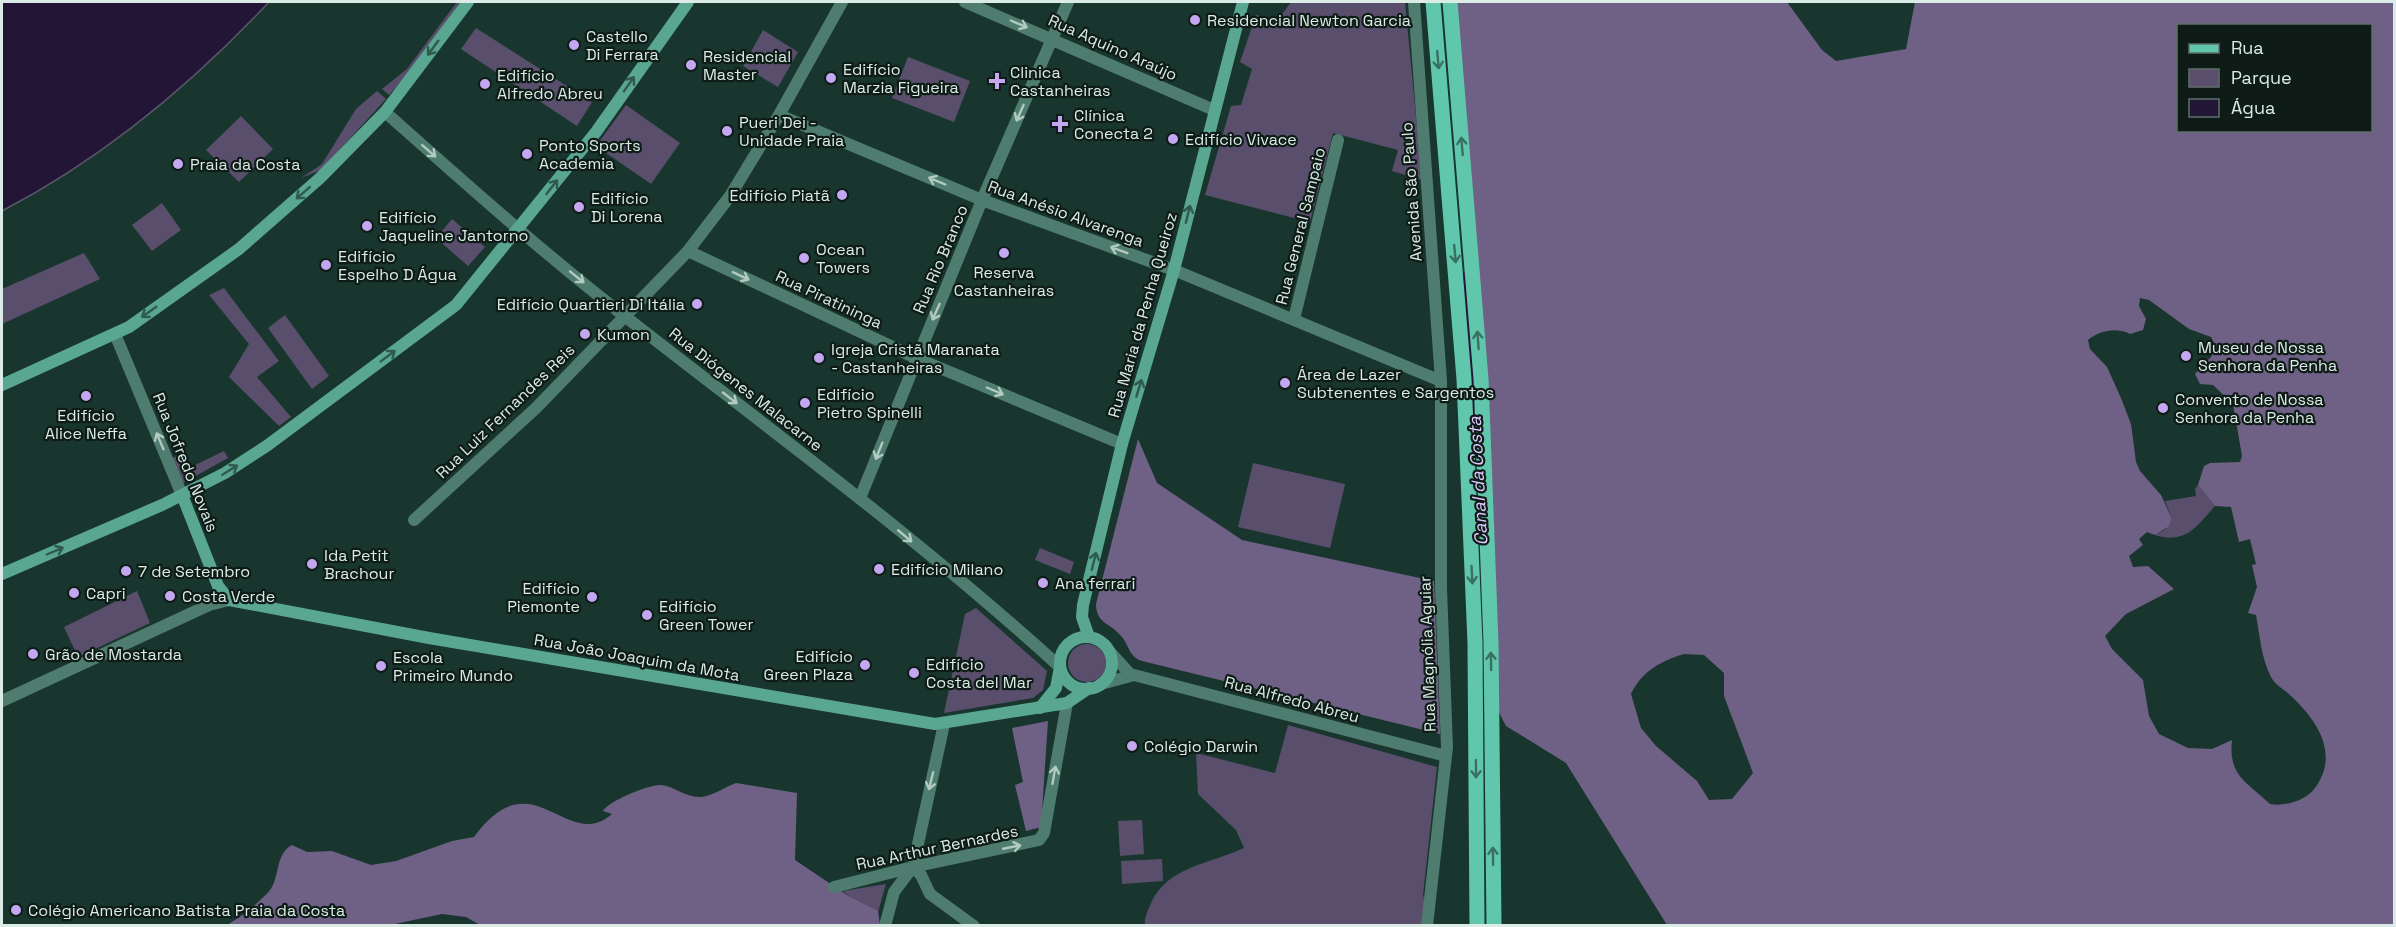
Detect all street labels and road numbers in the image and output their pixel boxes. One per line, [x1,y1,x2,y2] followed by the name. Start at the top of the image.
[1045,10,1181,85] street label: Rua Aquino Araújo
[1396,122,1427,262] street label: Avenida São Paulo
[1271,145,1330,307] street label: Rua General Sampaio
[985,175,1147,251] street label: Rua Anésio Alvarenga
[908,202,973,317] street label: Rua Rio Branco
[1103,210,1182,420] street label: Rua Maria da Penha Queiroz
[772,266,886,333] street label: Rua Piratininga
[665,323,827,456] street label: Rua Diógenes Malacarne
[431,340,579,483] street label: Rua Luiz Fernandes Reis
[148,389,223,535] street label: Rua Jofredo Novais
[1414,576,1441,732] street label: Rua Magnólia Aguiar
[532,629,741,686] street label: Rua João Joaquim da Mota
[1222,671,1362,728] street label: Rua Alfredo Abreu
[854,820,1020,875] street label: Rua Arthur Bernardes

